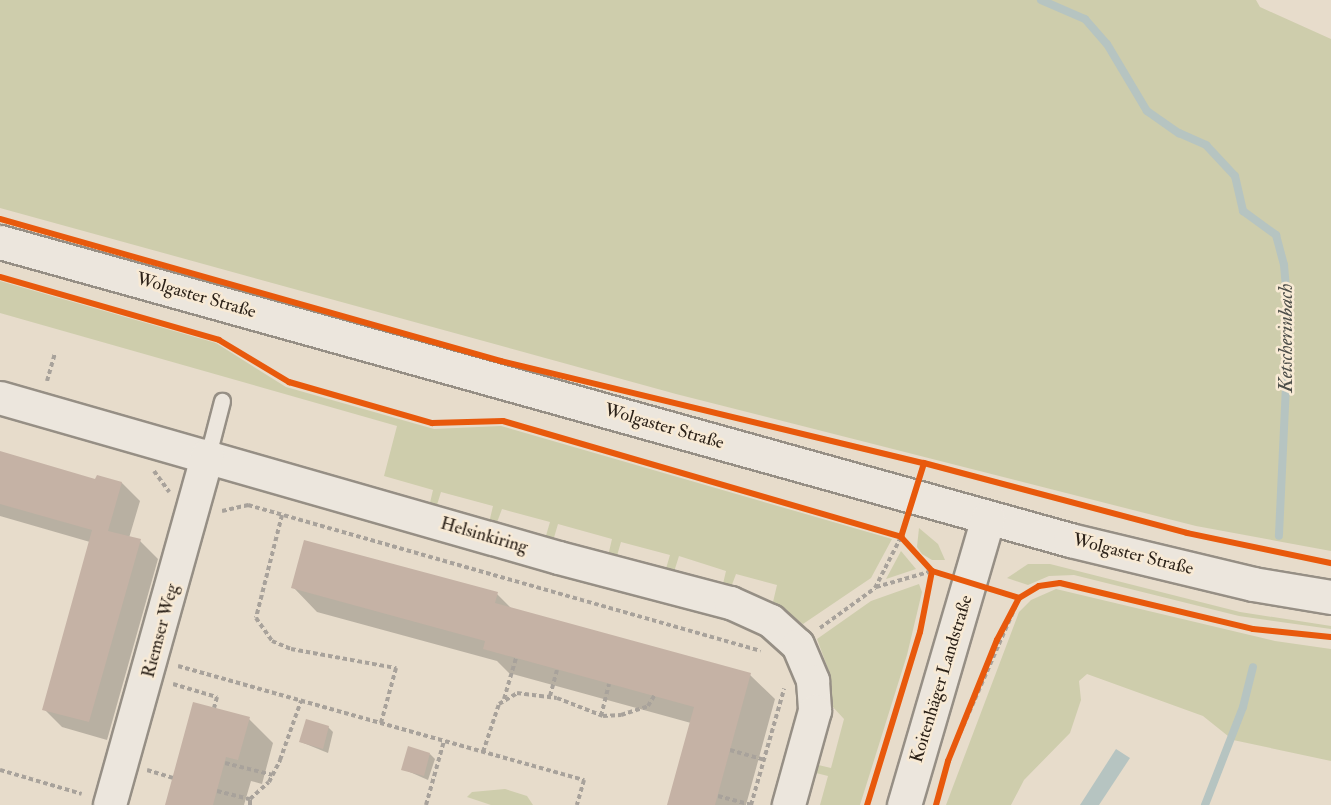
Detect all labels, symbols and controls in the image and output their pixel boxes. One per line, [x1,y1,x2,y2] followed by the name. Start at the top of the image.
[134,269,258,323] street label: Wolgaster Straße
[1273,283,1297,393] water label: Ketscherinbach
[602,400,726,454] street label: Wolgaster Straße
[438,513,530,559] street label: Helsinkiring
[1071,530,1195,580] street label: Wolgaster Straße
[138,582,184,680] street label: Riemser Weg
[906,593,978,765] street label: Koitenhäger Landstraße

